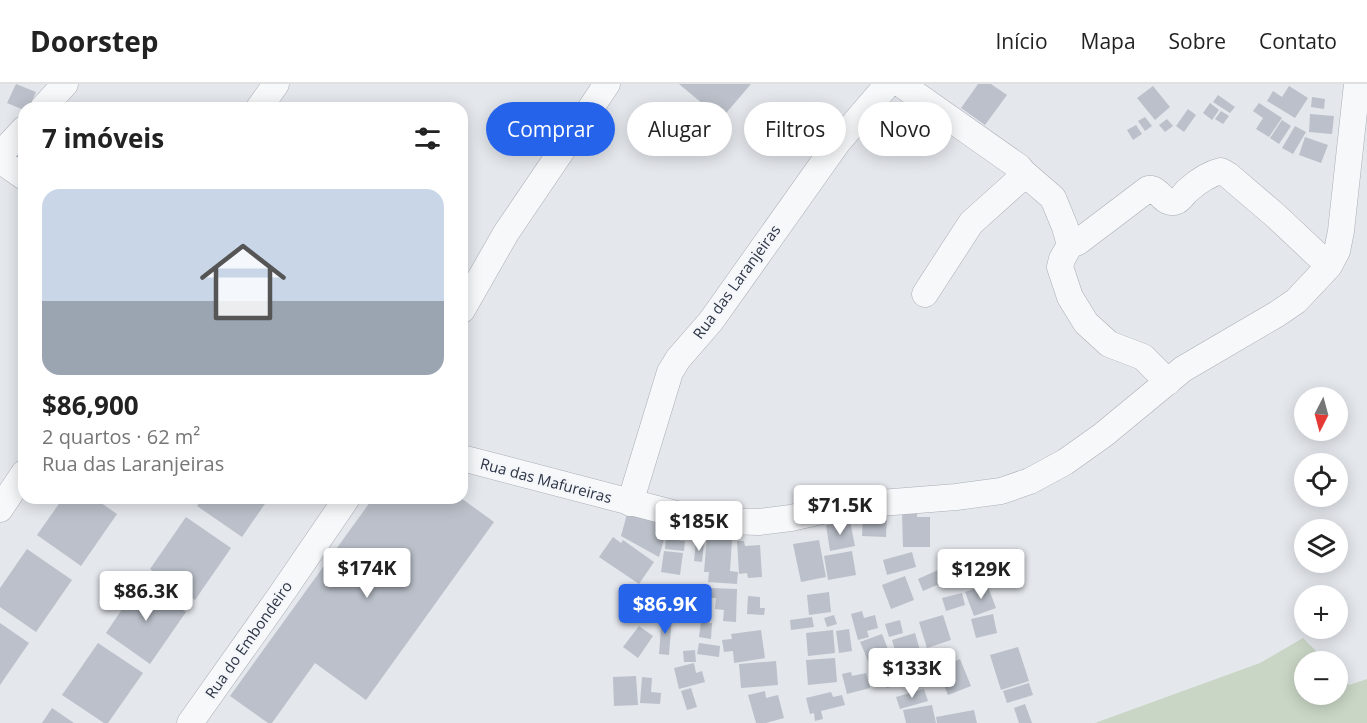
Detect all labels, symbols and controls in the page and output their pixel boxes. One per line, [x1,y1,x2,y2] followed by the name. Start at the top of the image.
[30,22,158,60] text: Doorstep
[995,27,1048,55] text: Início
[1081,27,1136,55] text: Mapa
[1169,27,1226,55] text: Sobre
[1259,27,1337,55] text: Contato
[486,102,615,156] chip: Comprar
[627,102,732,156] chip: Alugar
[744,102,846,156] chip: Filtros
[858,102,952,156] chip: Novo
[42,120,164,156] text: 7 imóveis
[411,122,444,155] icon: filters
[688,220,784,343] street label: Rua das Laranjeiras
[189,228,297,336] icon: home
[42,387,139,423] text: $86,900
[1294,387,1348,441] north arrow
[1294,387,1348,705] map controls
[42,423,200,450] text: 2 quartos · 62 m²
[42,450,224,477] text: Rua das Laranjeiras
[478,453,614,507] street label: Rua das Mafureiras
[1294,453,1348,507] button: locate
[791,485,889,536] pin: $71.5K
[808,491,872,518] text: $71.5K
[657,501,741,552] pin: $185K
[669,507,729,534] text: $185K
[1294,519,1348,573] button: layers
[325,548,409,599] pin: $174K
[939,549,1023,600] pin: $129K
[337,554,397,581] text: $174K
[951,555,1011,582] text: $129K
[97,571,195,622] pin: $86.3K
[114,577,178,604] text: $86.3K
[200,577,296,702] street label: Rua do Embondeiro
[616,584,714,635] pin: $86.9K
[1294,585,1348,639] button: +
[633,590,697,617] text: $86.9K
[870,648,954,699] pin: $133K
[1294,651,1348,705] button: −
[882,654,942,681] text: $133K

